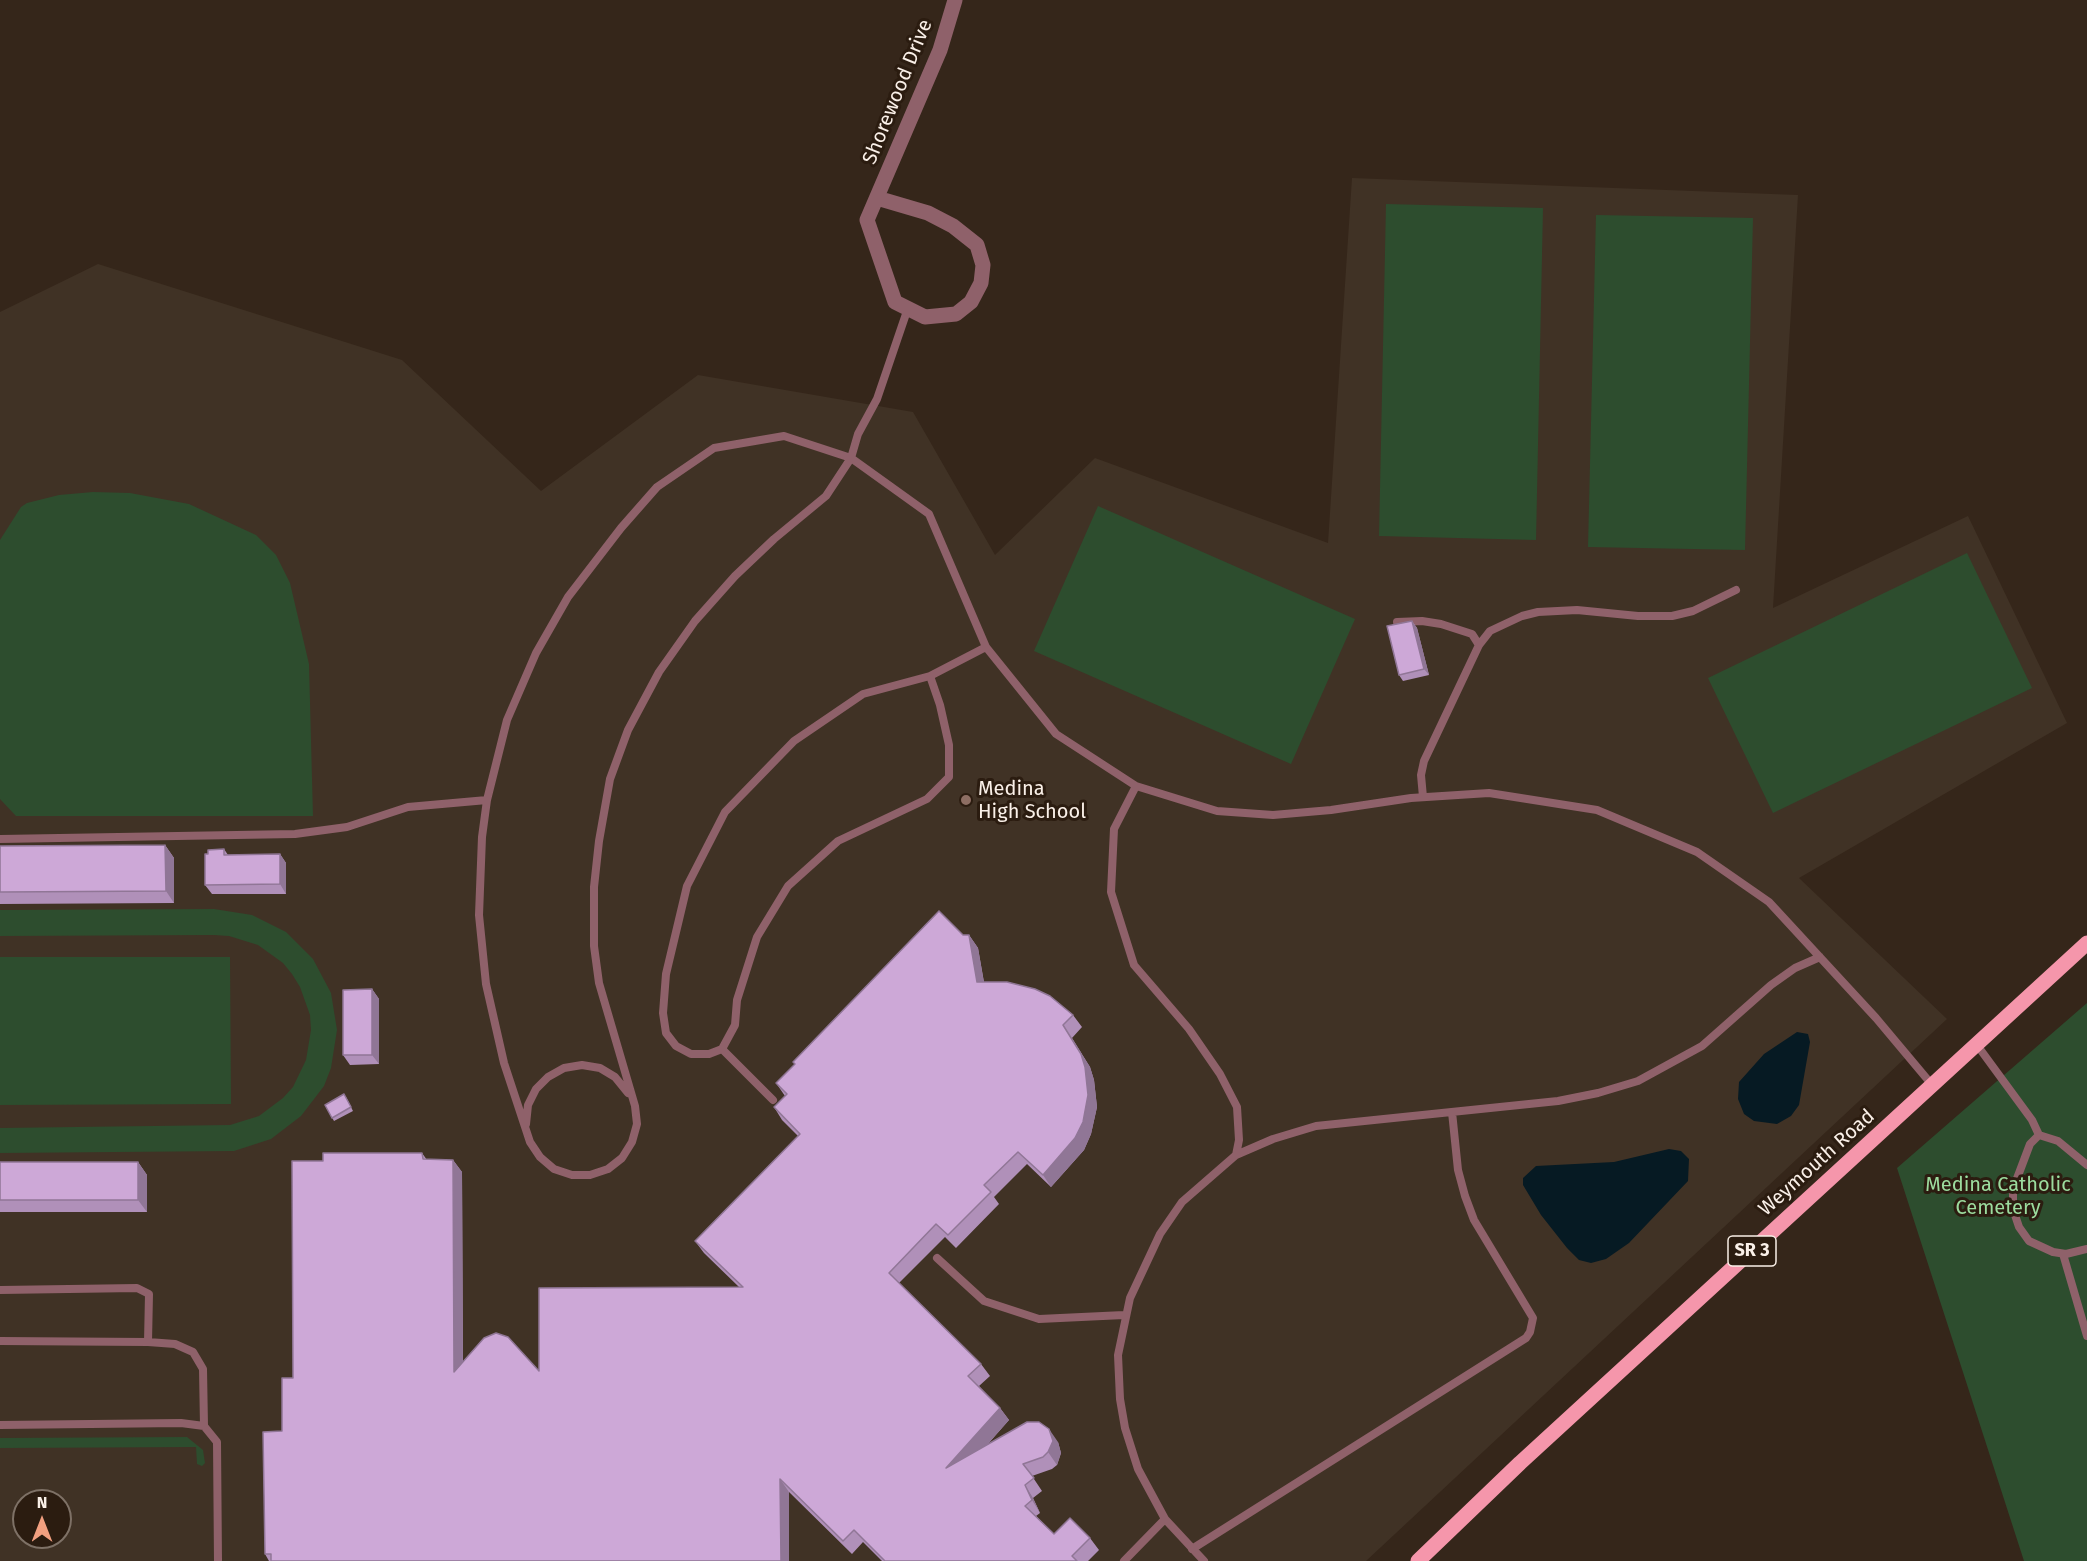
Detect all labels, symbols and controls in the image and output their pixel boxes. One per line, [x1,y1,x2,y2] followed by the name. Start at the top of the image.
[858,16,938,168] street label: Shorewood Drive
[978,777,1086,824] place label: Medina High School
[959,793,973,807] marker: Medina High School
[1754,1105,1880,1221] street label: Weymouth Road
[1925,1173,2071,1220] park label: Medina Catholic Cemetery
[1728,1236,1776,1266] road number: SR 3
[12,1489,72,1549] north arrow
[37,1493,47,1512] text: N

